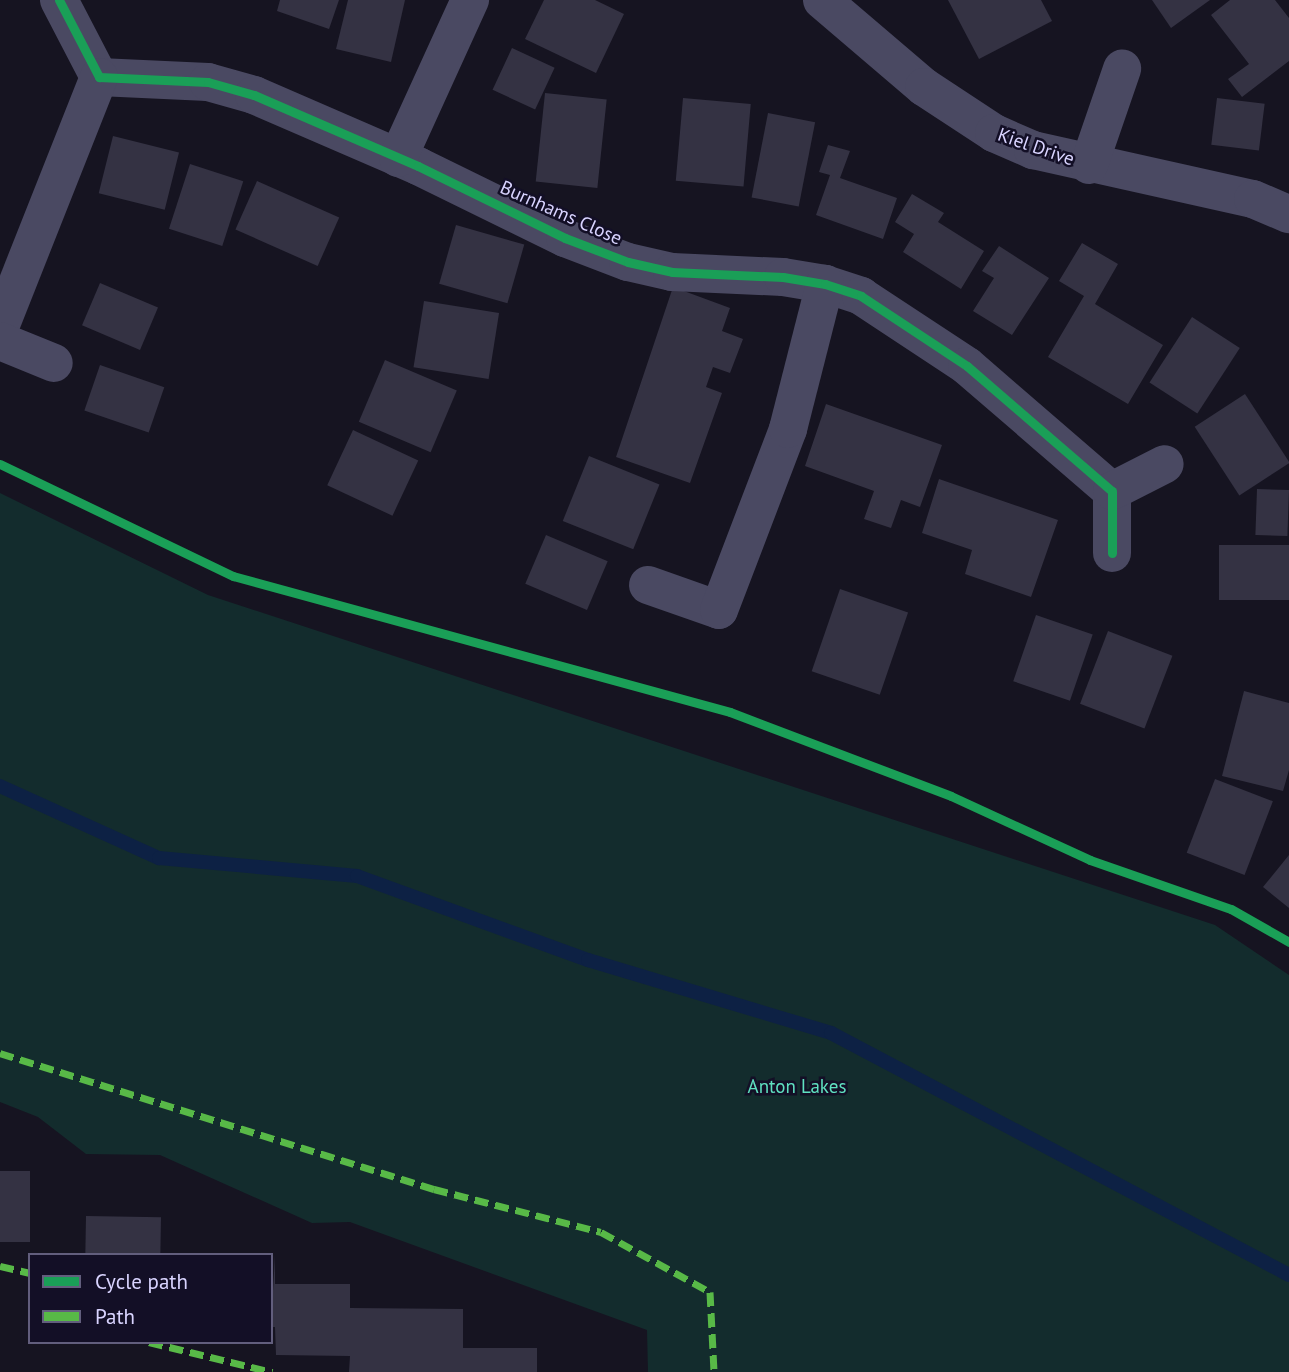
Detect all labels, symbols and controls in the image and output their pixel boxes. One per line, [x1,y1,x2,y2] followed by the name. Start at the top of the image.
[995,123,1077,171] street label: Kiel Drive
[497,176,625,250] street label: Burnhams Close
[748,1076,846,1098] park label: Anton Lakes
[28,1253,273,1344] legend
[95,1268,188,1295] text: Cycle path
[95,1303,135,1330] text: Path

